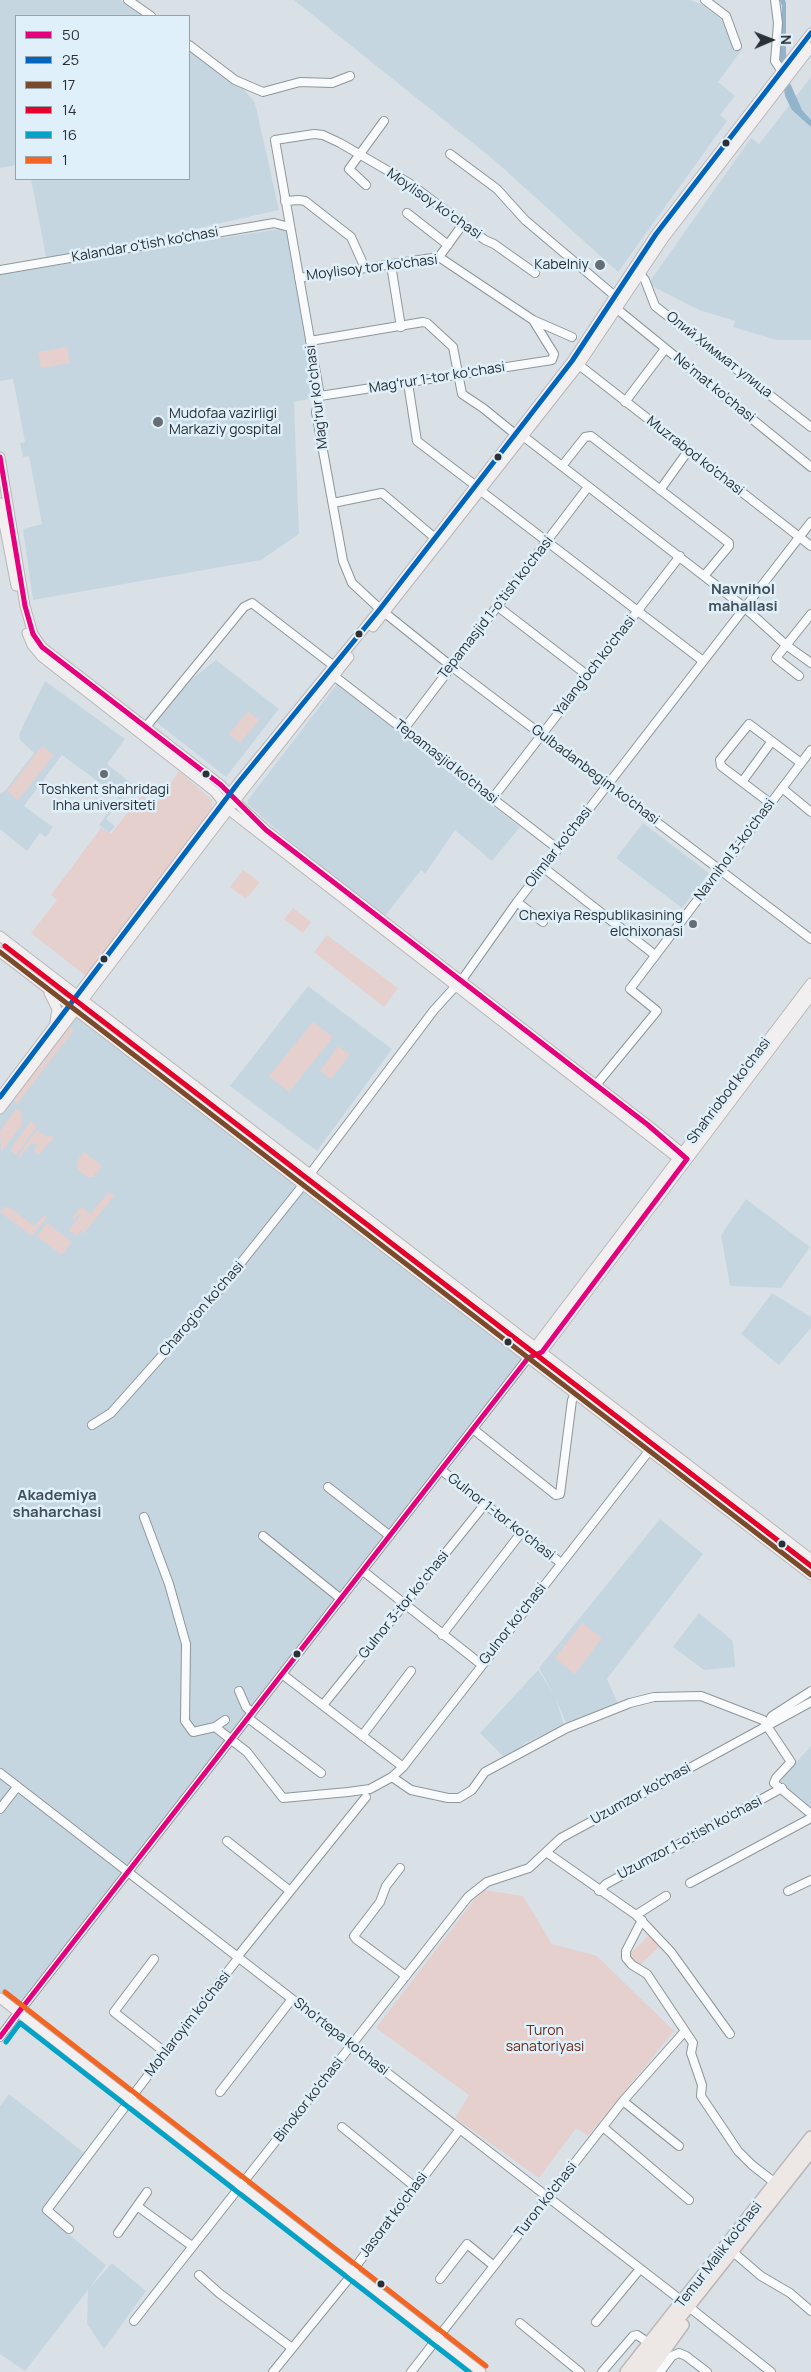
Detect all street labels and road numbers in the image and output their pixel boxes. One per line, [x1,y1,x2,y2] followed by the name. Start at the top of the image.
[383,165,485,243] street label: Moylisoy koʻchasi
[70,224,220,266] street label: Kalandar o'tish ko'chasi
[306,252,438,284] street label: Moylisoy tor ko'chasi
[663,308,775,402] street label: Олий Химмат улица
[302,344,332,450] street label: Magʻrur koʻchasi
[670,350,758,426] street label: Ne'mat ko'chasi
[368,359,506,397] street label: Magʻrur 1-tor koʻchasi
[643,413,747,499] street label: Muzrabod ko'chasi
[435,533,557,683] street label: Tepamasjid 1-o'tish ko'chasi
[551,613,639,719] street label: Yalang'och ko'chasi
[391,716,501,808] street label: Tepamasjid ko'chasi
[528,721,662,829] street label: Gulbadanbegim ko'chasi
[691,796,779,904] street label: Navnihol 3-ko'chasi
[522,803,596,891] street label: Olimlar ko'chasi
[684,1035,774,1147] street label: Shahriobod ko'chasi
[156,1258,248,1360] street label: Charog'on ko'chasi
[444,1470,558,1564] street label: Gulnor 1-tor koʻchasi
[355,1548,453,1662] street label: Gulnor 3-tor koʻchasi
[476,1580,550,1668] street label: Gulnor koʻchasi
[588,1760,694,1828] street label: Uzumzor ko'chasi
[615,1793,765,1883] street label: Uzumzor 1-o'tish ko'chasi
[142,1968,234,2080] street label: Mohlaroyim ko'chasi
[290,1995,392,2079] street label: Sho'rtepa ko'chasi
[271,2054,347,2146] street label: Binokor ko'chasi
[511,2159,581,2241] street label: Turon ko'chasi
[357,2169,431,2261] street label: Jasorat ko'chasi
[672,2199,766,2311] street label: Temur Malik ko'chasi

